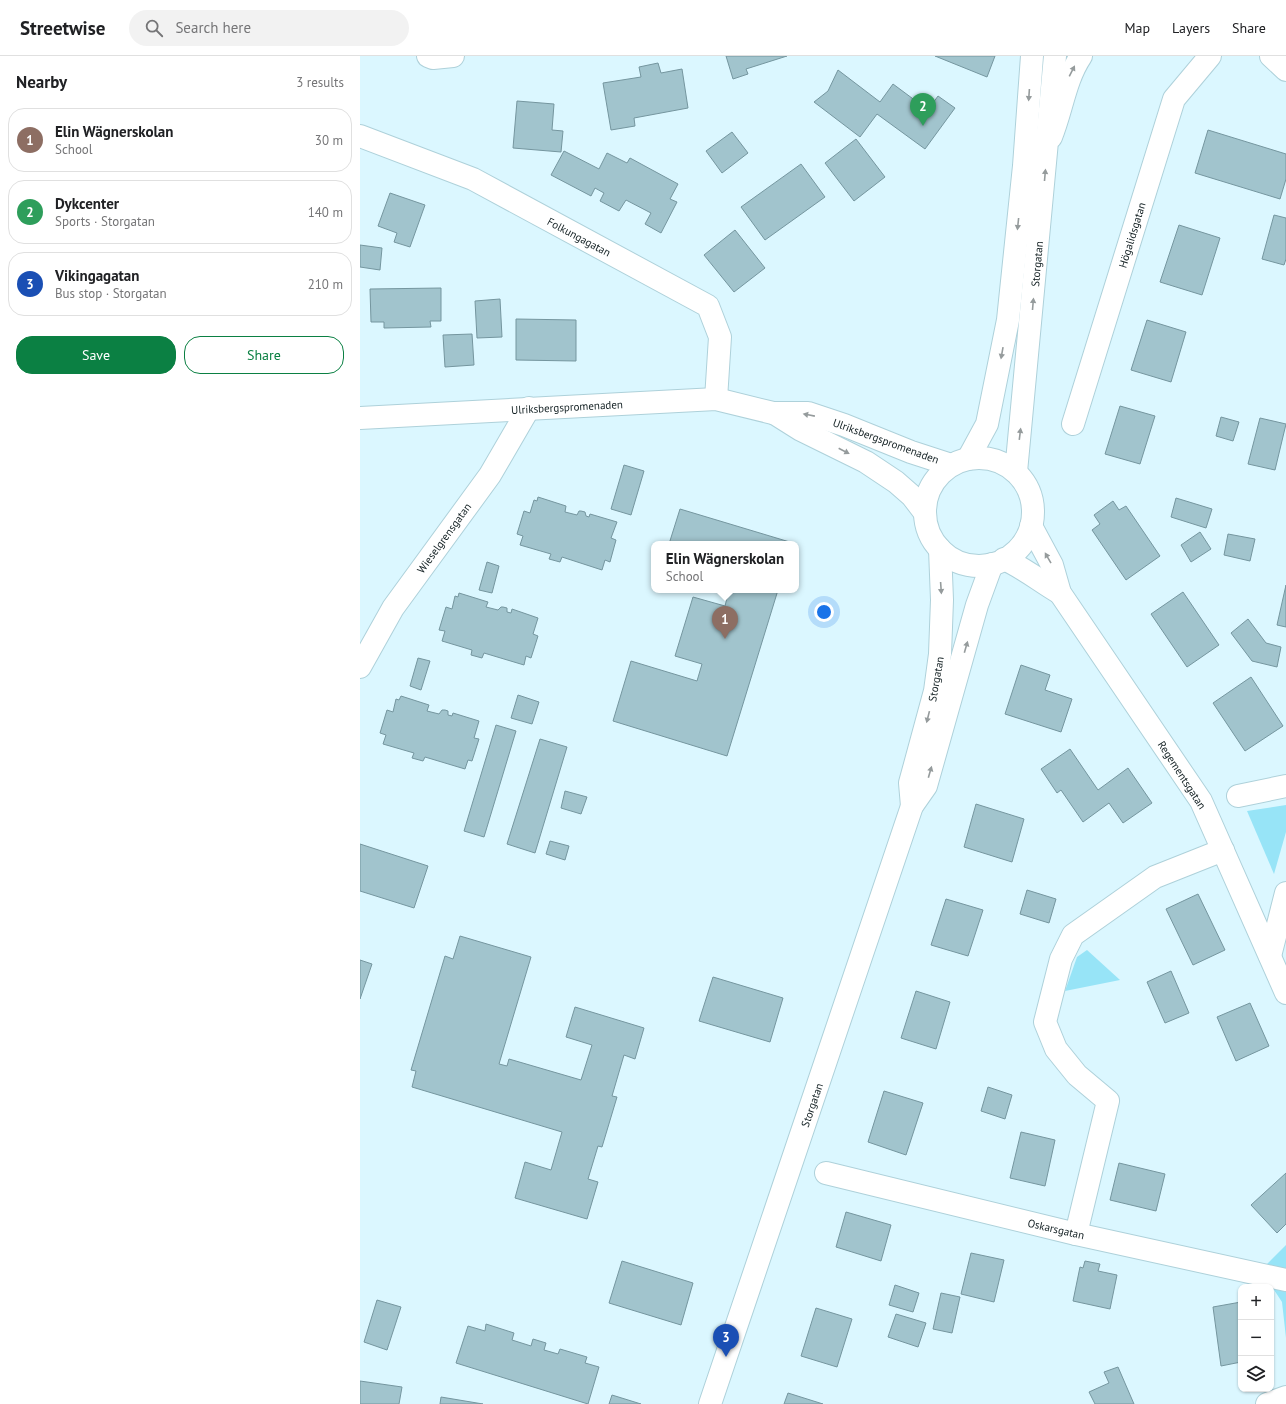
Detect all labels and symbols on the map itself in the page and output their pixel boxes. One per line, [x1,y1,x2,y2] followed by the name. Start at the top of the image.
[1069,65,1076,77] one-way arrow
[1026,89,1033,101] one-way arrow
[910,93,936,126] pin: 2
[1041,169,1048,181] one-way arrow
[1115,200,1149,270] street label: Högalidsgatan
[545,214,613,260] street label: Folkungagatan
[1015,218,1021,230] one-way arrow
[1028,241,1046,287] street label: Storgatan
[1030,298,1036,310] one-way arrow
[999,347,1005,359] one-way arrow
[511,397,623,417] street label: Ulriksbergspromenaden
[803,411,816,417] one-way arrow
[831,415,941,467] street label: Ulriksbergspromenaden
[1017,428,1023,440] one-way arrow
[838,448,850,454] one-way arrow
[414,500,474,576] street label: Wieselgrensgatan
[1045,552,1052,564] one-way arrow
[938,582,945,594] one-way arrow
[814,602,834,622] your location
[712,606,738,639] pin: 1
[963,641,969,653] one-way arrow
[925,655,947,703] street label: Storgatan
[925,710,931,723] one-way arrow
[1155,738,1209,812] street label: Regementsgatan
[927,766,933,778] one-way arrow
[798,1081,826,1129] street label: Storgatan
[1026,1216,1086,1242] street label: Oskarsgatan
[713,1324,739,1357] pin: 3

